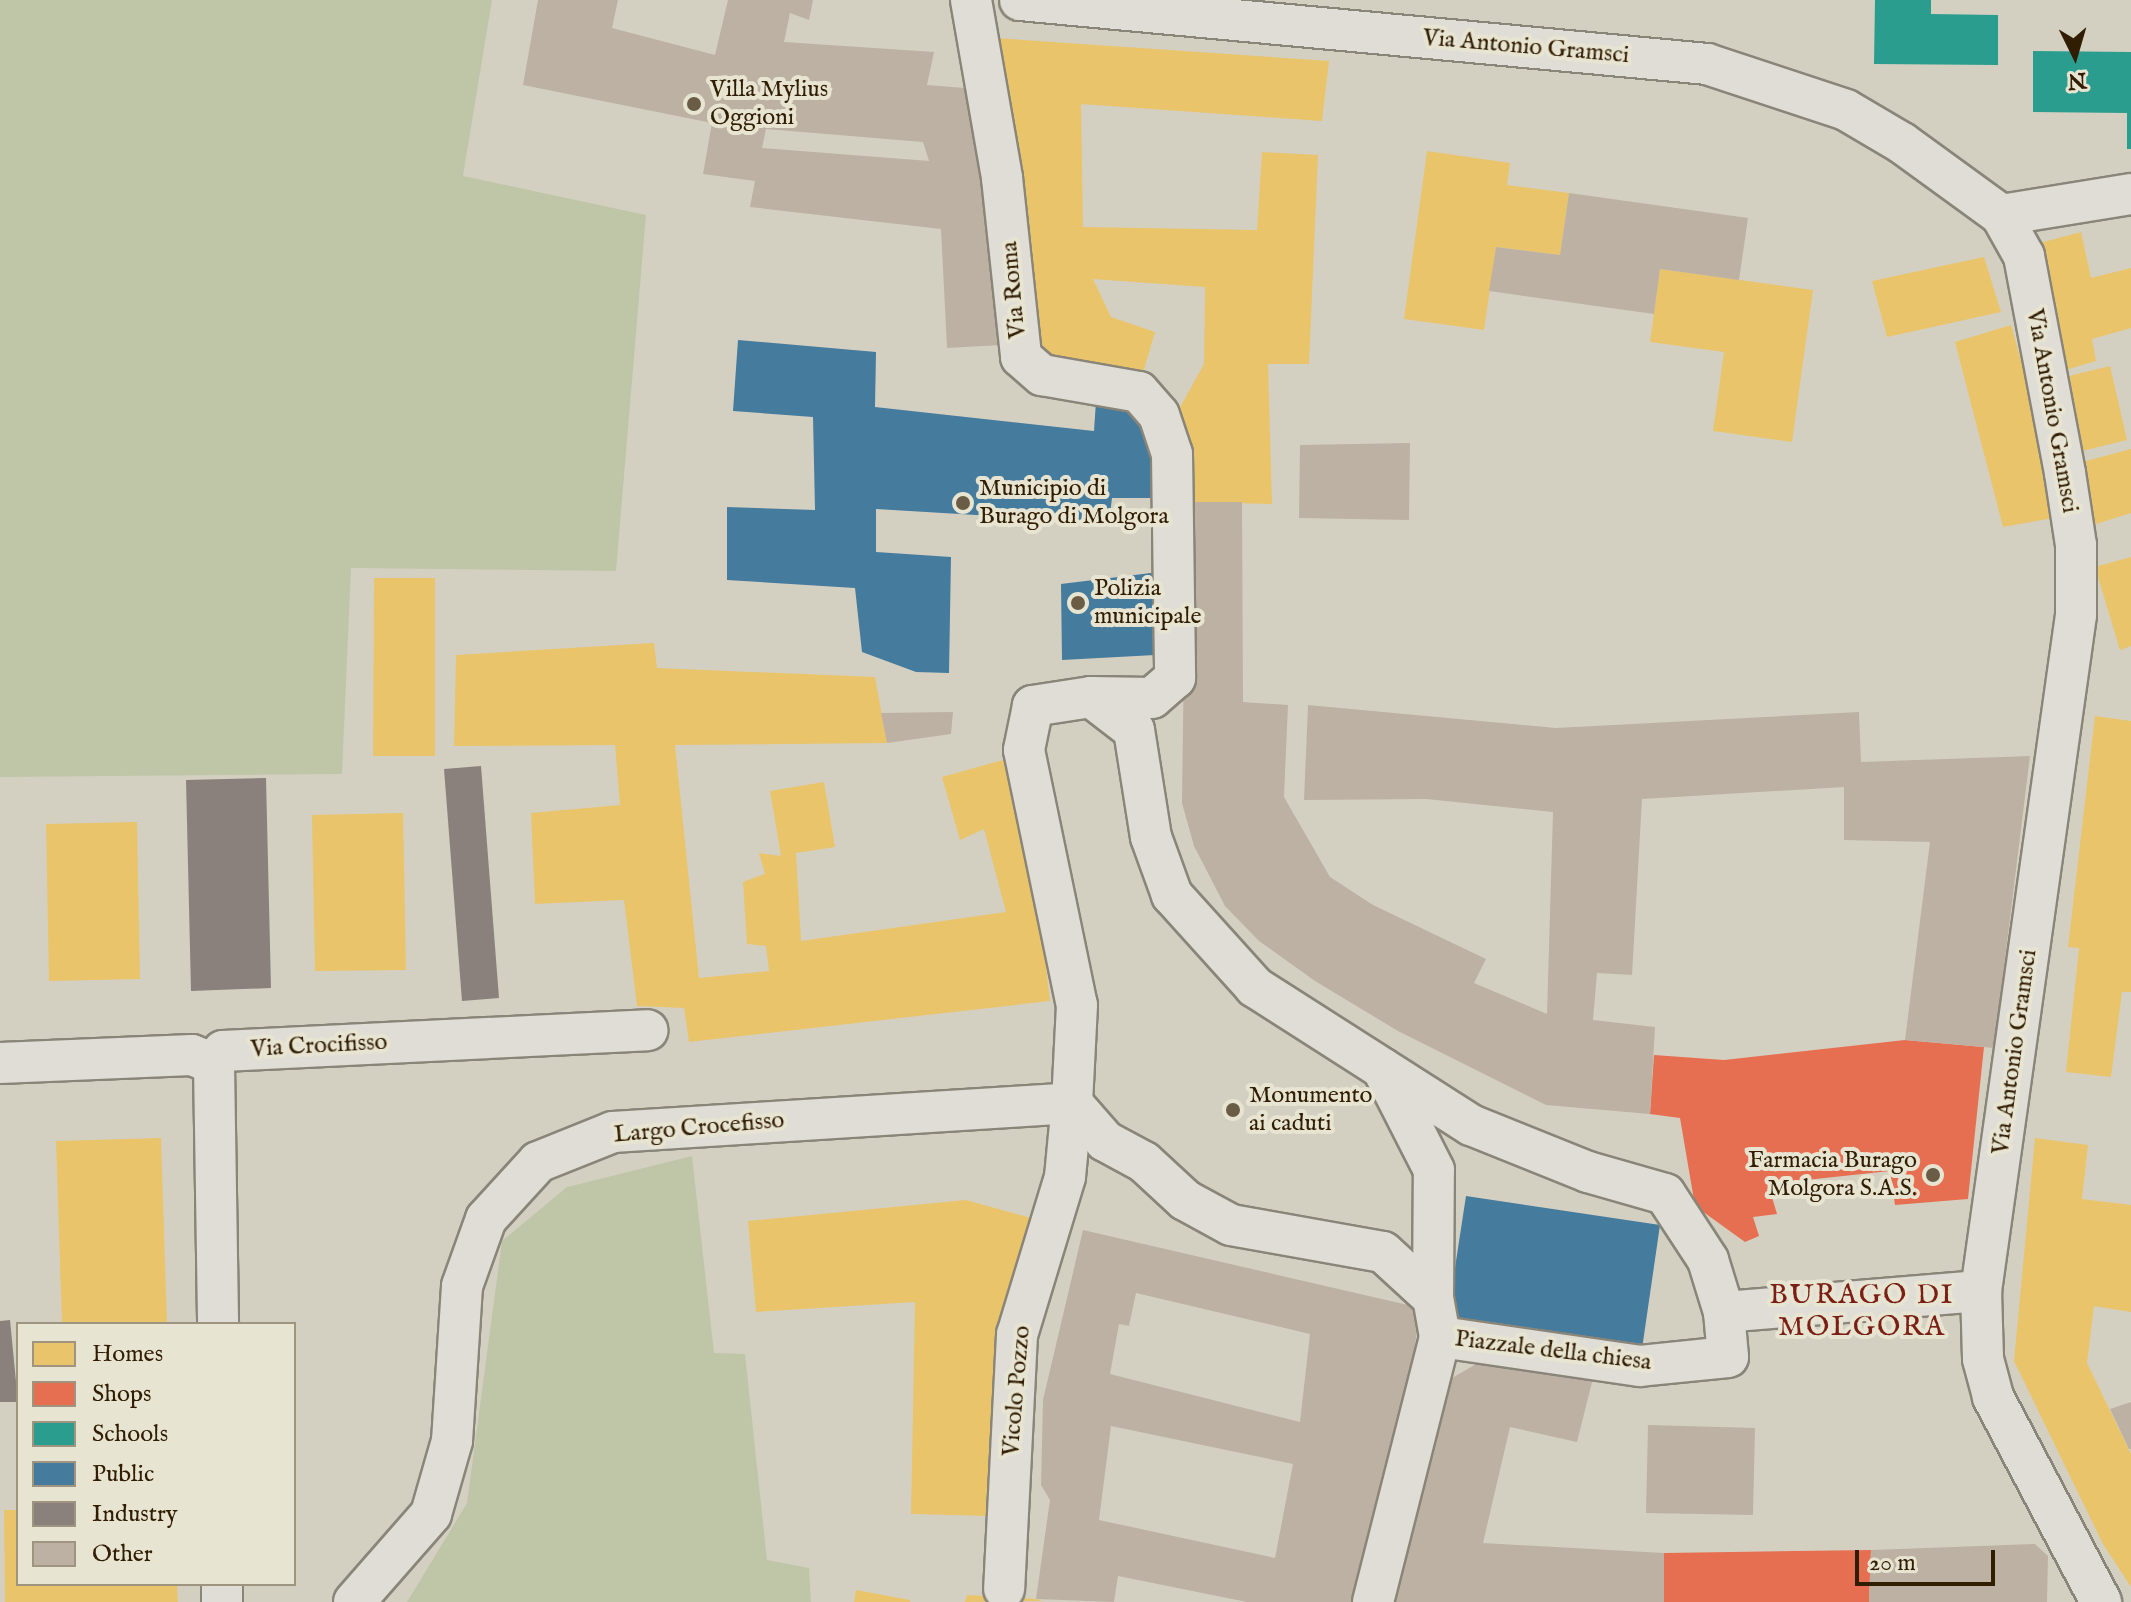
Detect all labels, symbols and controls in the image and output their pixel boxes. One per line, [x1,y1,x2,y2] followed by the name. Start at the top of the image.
[2035,16,2115,96] north arrow
[1422,24,1630,70] street label: Via Antonio Gramsci
[2066,65,2088,95] text: N
[710,76,828,132] place label: Villa Mylius Oggioni
[685,95,703,113] marker: Villa Mylius Oggioni
[995,240,1033,340] street label: Via Roma
[2020,307,2084,515] street label: Via Antonio Gramsci
[979,475,1169,531] place label: Municipio di Burago di Molgora
[954,494,972,512] marker: Municipio di Burago di Molgora
[1094,575,1201,631] place label: Polizia municipale
[1069,594,1087,612] marker: Polizia municipale
[1986,948,2044,1156] street label: Via Antonio Gramsci
[250,1028,388,1064] street label: Via Crocifisso
[1249,1082,1373,1138] place label: Monumento ai caduti
[1224,1101,1242,1119] marker: Monumento ai caduti
[612,1106,786,1150] street label: Largo Crocefisso
[1748,1147,1917,1203] place label: Farmacia Burago Molgora S.A.S.
[1924,1166,1942,1184] marker: Farmacia Burago Molgora S.A.S.
[1769,1279,1955,1345] district label: BURAGO DI MOLGORA
[16,1322,296,1586] legend
[997,1324,1037,1458] street label: Vicolo Pozzo
[1453,1325,1653,1377] street label: Piazzale della chiesa
[92,1339,163,1370] text: Homes
[92,1379,151,1410] text: Shops
[92,1419,168,1450] text: Schools
[92,1459,154,1490] text: Public
[92,1499,178,1530] text: Industry
[1859,1534,1999,1584] scale bar
[92,1539,153,1570] text: Other
[1869,1548,1916,1579] text: 20 m

